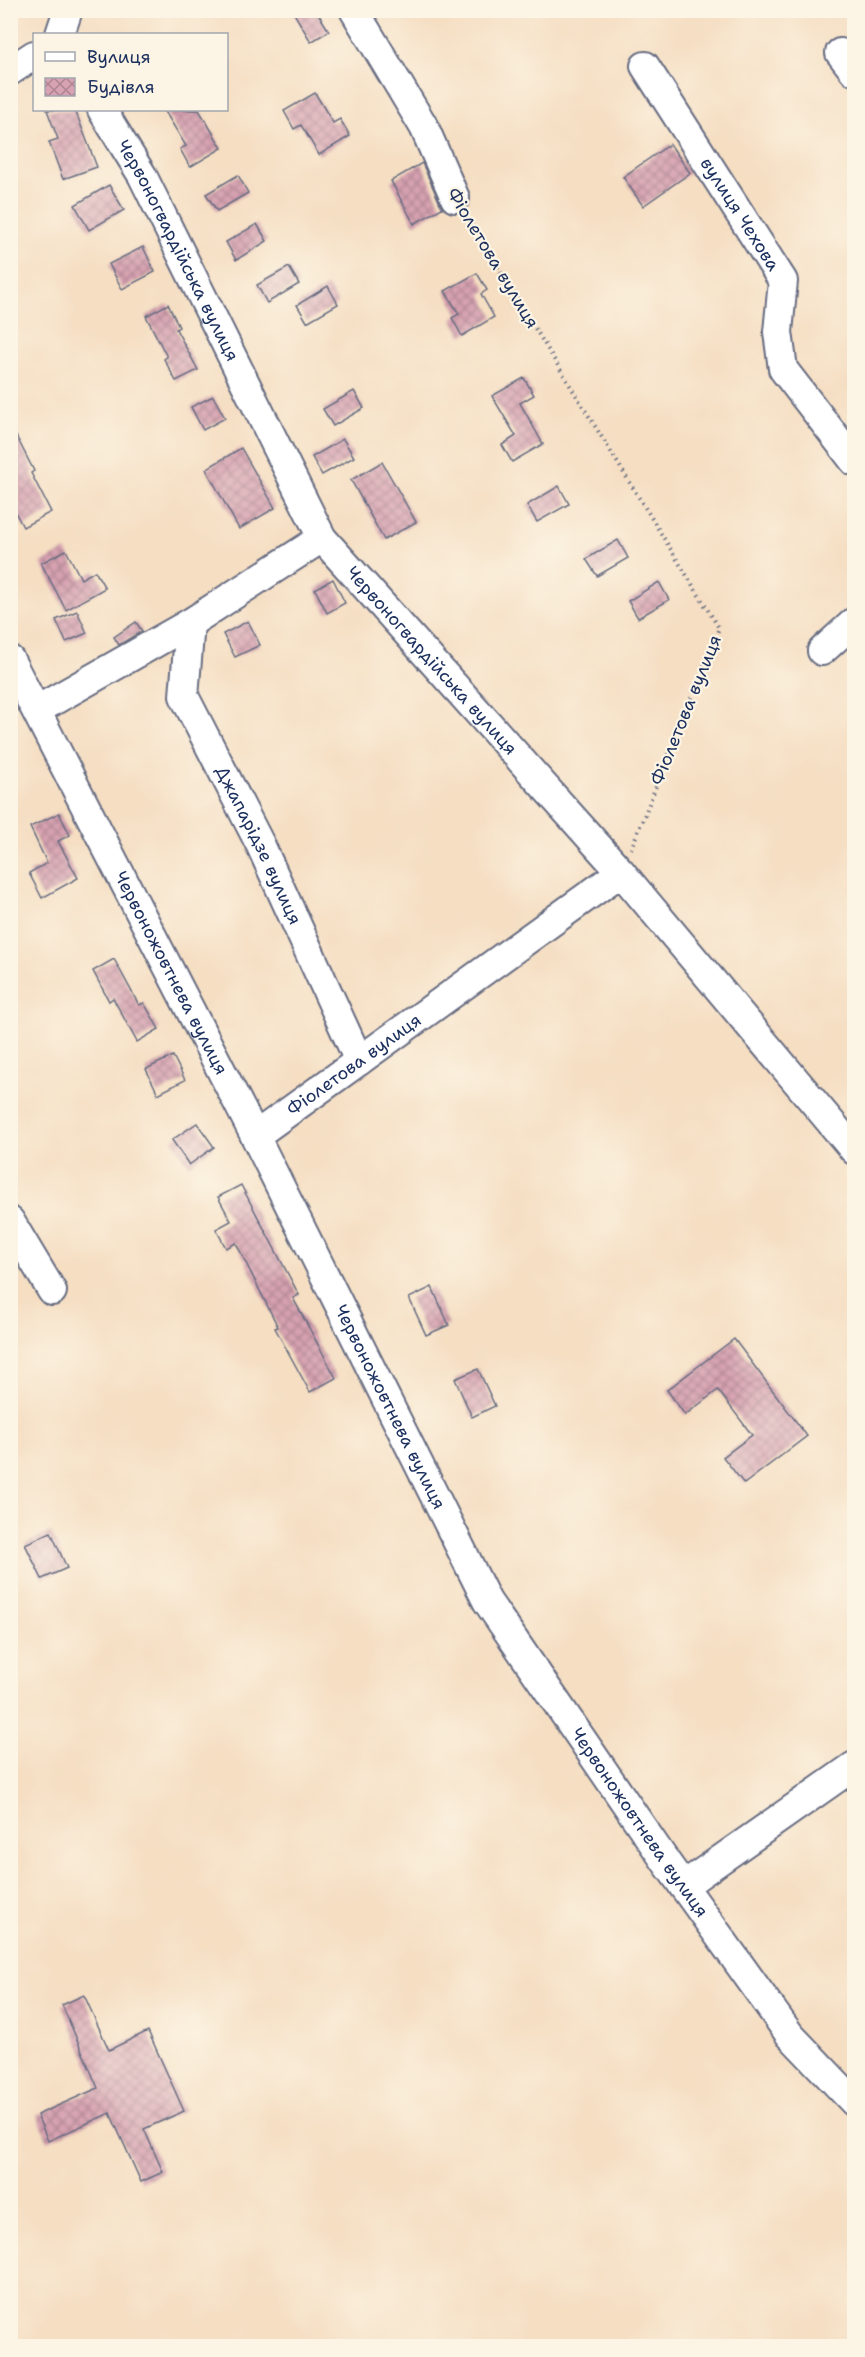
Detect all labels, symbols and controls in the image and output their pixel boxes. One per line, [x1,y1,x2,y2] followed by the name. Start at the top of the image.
[33,33,228,111] legend
[87,45,151,69] text: Вулиця
[87,75,155,99] text: Будівля
[111,135,245,365] street label: Червоногвардійська вулиця
[695,153,785,276] street label: вулиця Чехова
[441,183,545,333] street label: Фіолетова вулиця
[341,561,523,760] street label: Червоногвардійська вулиця
[645,631,727,789] street label: Фіолетова вулиця
[210,762,307,928] street label: Джапарідзе вулиця
[109,867,233,1079] street label: Червоножовтнева вулиця
[282,1008,426,1121] street label: Фіолетова вулиця
[329,1300,451,1513] street label: Червоножовтнева вулиця
[565,1723,714,1922] street label: Червоножовтнева вулиця

